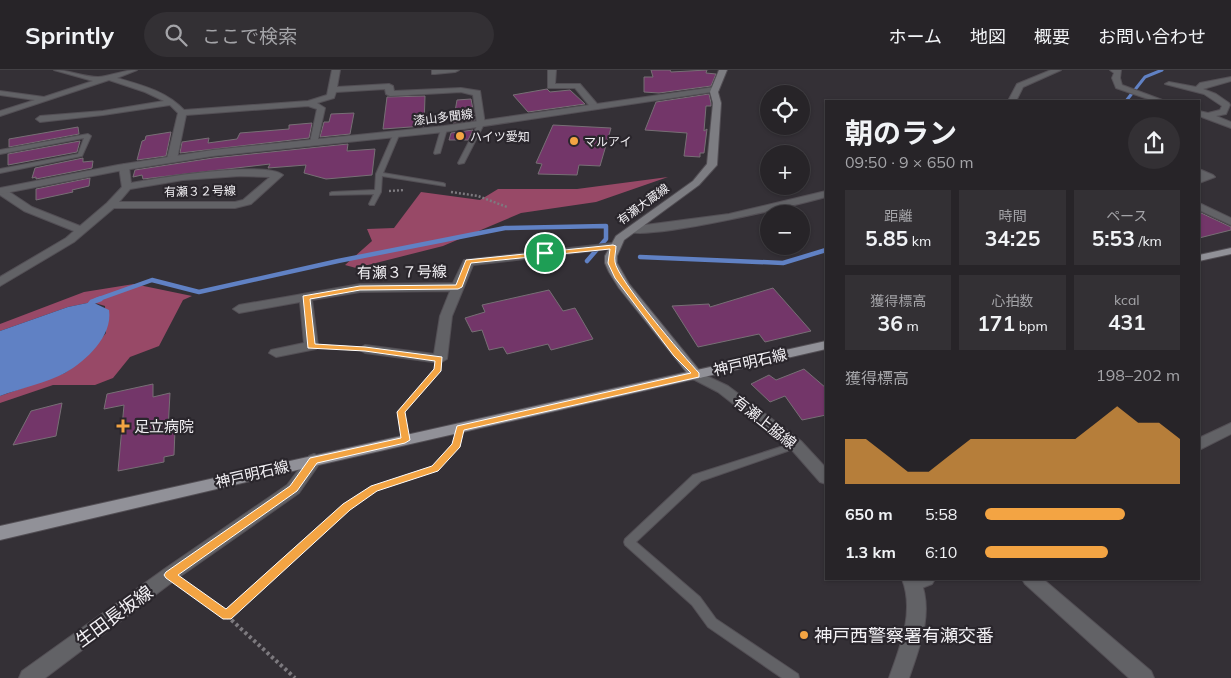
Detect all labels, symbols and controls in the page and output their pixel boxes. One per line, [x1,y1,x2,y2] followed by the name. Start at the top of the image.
[144,12,494,57] search box
[25,20,114,50] text: Sprintly
[162,21,190,49] icon: search
[202,24,297,48] text: ここで検索
[889,25,942,48] text: ホーム
[970,25,1006,48] text: 地図
[1034,25,1070,48] text: 概要
[1098,25,1206,48] text: お問い合わせ
[760,85,810,255] map controls
[760,85,810,135] button: locate
[412,106,474,128] street label: 漆山多聞線
[845,115,957,150] text: 朝のラン
[1128,117,1180,169] button: share
[470,129,530,144] place label: ハイツ愛知
[454,130,466,142] marker: ハイツ愛知
[584,134,631,149] place label: マルアイ
[568,135,580,147] marker: マルアイ
[760,145,810,195] button: +
[845,152,974,172] text: 09:50 · 9 × 650 m
[614,180,672,228] street label: 有瀬大蔵線
[164,183,236,199] street label: 有瀬３２号線
[760,205,810,255] button: −
[884,207,912,225] text: 距離
[998,207,1026,225] text: 時間
[1106,207,1147,225] text: ペース
[865,225,908,251] text: 5.85
[985,225,1040,251] text: 34:25
[1092,225,1135,251] text: 5:53
[524,232,566,274] pin
[908,232,931,250] text: km
[1135,232,1162,250] text: /km
[531,239,559,267] icon: arrive
[357,262,447,282] street label: 有瀬３７号線
[1114,291,1140,309] text: kcal
[870,292,926,310] text: 獲得標高
[991,292,1033,310] text: 心拍数
[1108,309,1146,335] text: 431
[878,310,903,336] text: 36
[977,310,1015,336] text: 171
[903,317,919,335] text: m
[1015,317,1048,335] text: bpm
[711,344,789,380] street label: 神戸明石線
[1096,365,1180,385] text: 198–202 m
[845,368,909,388] text: 獲得標高
[730,391,800,453] street label: 有瀬上脇線
[134,417,194,436] place label: 足立病院
[116,419,130,433] marker: 足立病院
[213,456,291,492] street label: 神戸明石線
[845,504,893,524] text: 650 m
[925,504,957,524] text: 5:58
[845,542,896,562] text: 1.3 km
[925,542,957,562] text: 6:10
[71,580,157,652] street label: 生田長坂線
[814,624,994,647] place label: 神戸西警察署有瀬交番
[798,629,810,641] marker: 神戸西警察署有瀬交番

